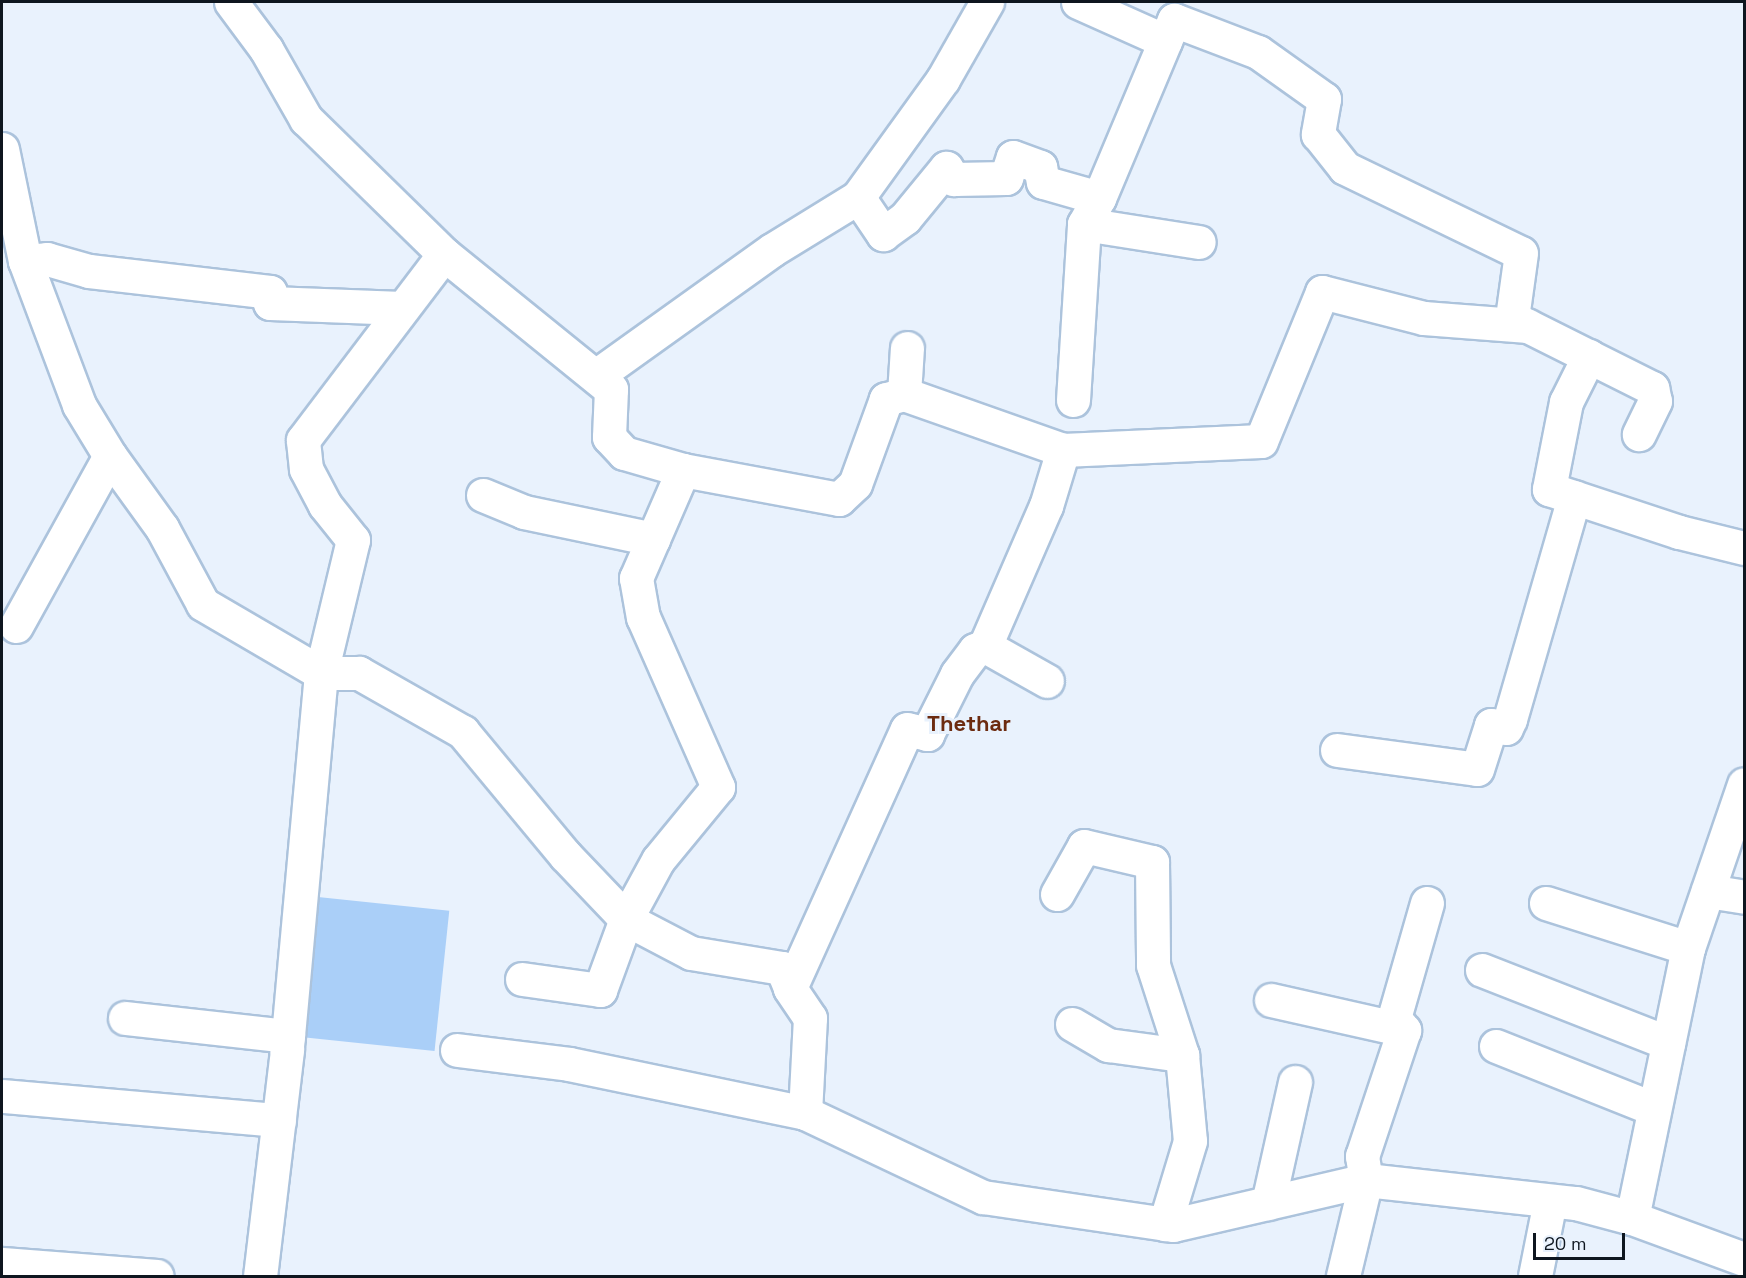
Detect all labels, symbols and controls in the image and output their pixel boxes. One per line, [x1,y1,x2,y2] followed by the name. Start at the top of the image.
[927,711,1011,737] district label: Thethar
[1536,1221,1628,1259] scale bar
[1544,1232,1587,1255] text: 20 m

